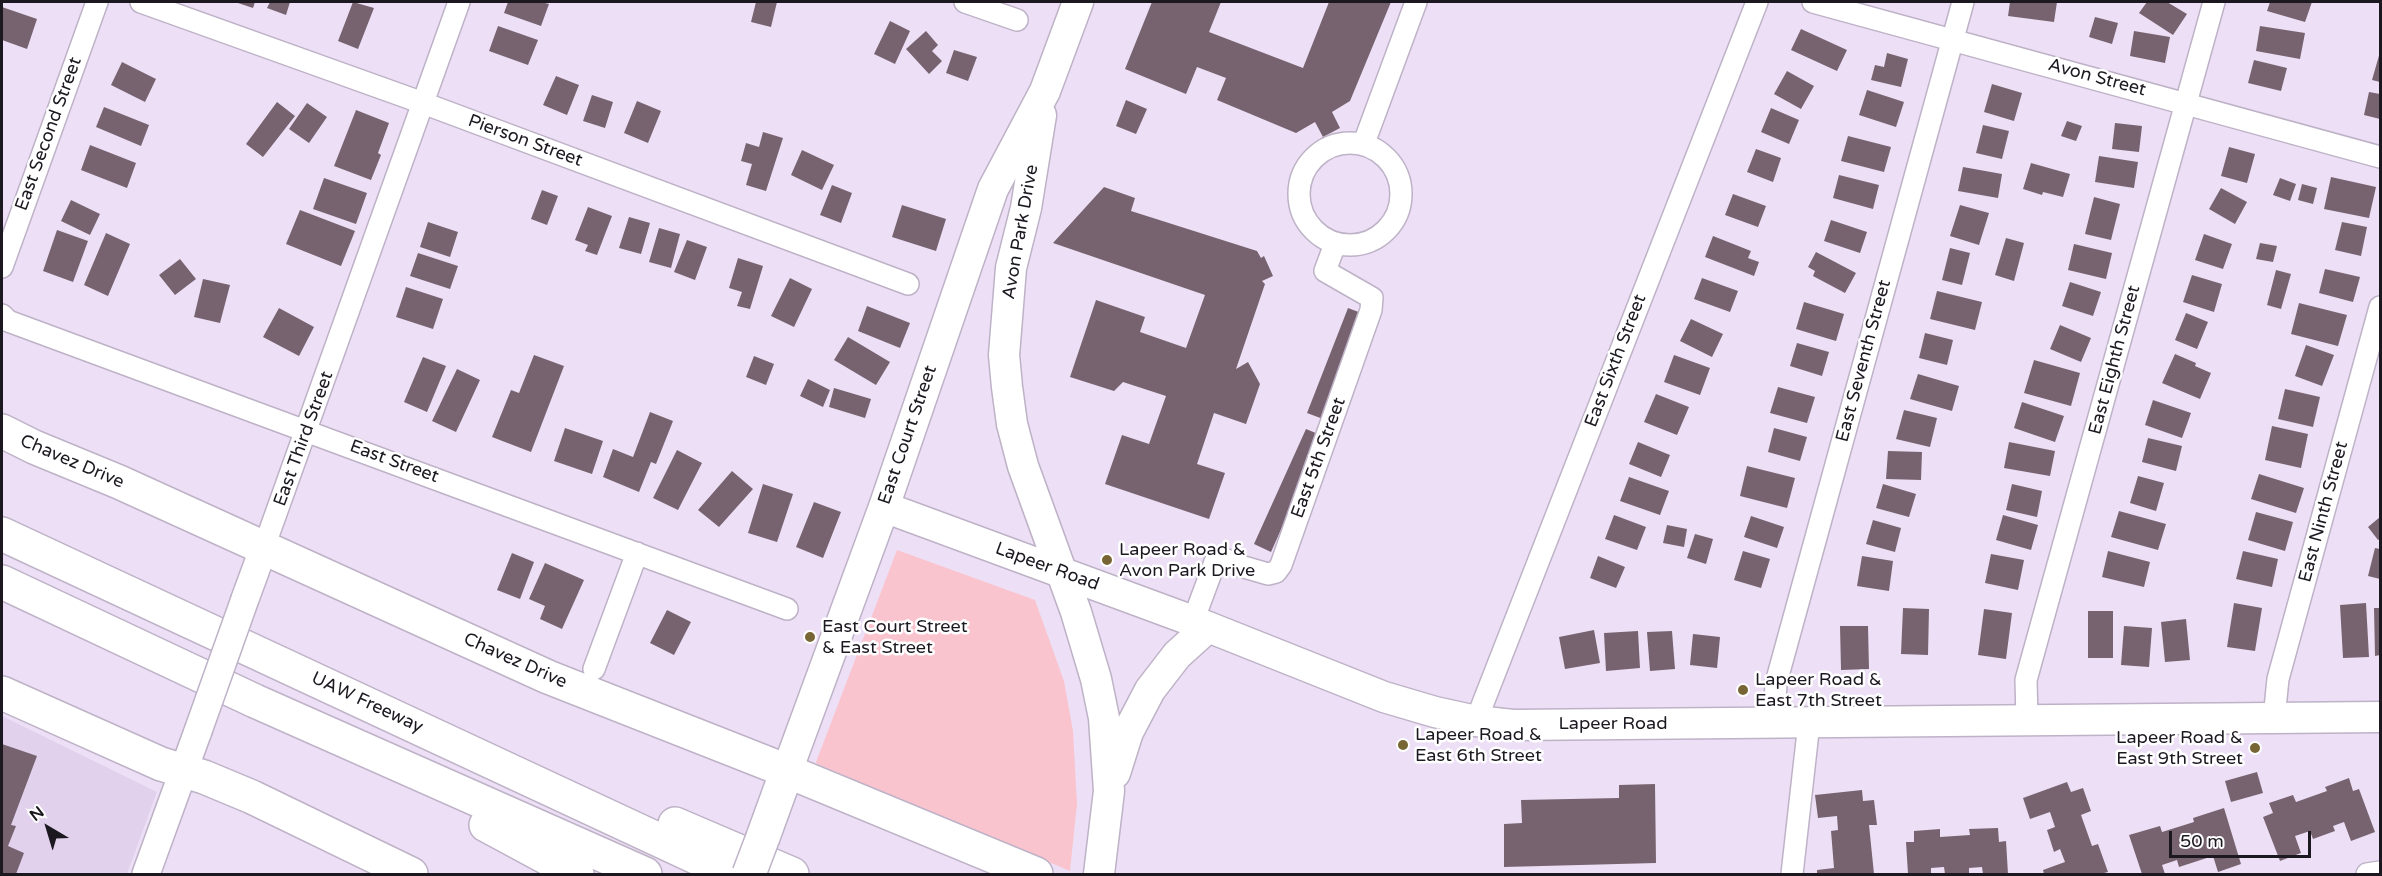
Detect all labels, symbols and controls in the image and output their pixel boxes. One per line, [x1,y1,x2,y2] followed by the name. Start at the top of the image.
[11,54,87,214] street label: East Second Street
[2046,55,2148,101] street label: Avon Street
[465,110,585,172] street label: Pierson Street
[999,163,1043,301] street label: Avon Park Drive
[1832,278,1896,444] street label: East Seventh Street
[2085,283,2145,437] street label: East Eighth Street
[1581,291,1651,431] street label: East Sixth Street
[874,363,942,507] street label: East Court Street
[270,369,338,509] street label: East Third Street
[1287,395,1351,521] street label: East 5th Street
[17,430,127,494] street label: Chavez Drive
[347,436,441,488] street label: East Street
[2295,439,2353,585] street label: East Ninth Street
[992,538,1102,596] street label: Lapeer Road
[1119,539,1255,582] place label: Lapeer Road & Avon Park Drive
[1100,553,1114,567] marker: Lapeer Road & Avon Park Drive
[822,616,968,658] place label: East Court Street & East Street
[460,629,570,693] street label: Chavez Drive
[803,630,817,644] marker: East Court Street & East Street
[308,668,426,738] street label: UAW Freeway
[1755,669,1882,712] place label: Lapeer Road & East 7th Street
[1736,683,1750,697] marker: Lapeer Road & East 7th Street
[1558,713,1668,735] street label: Lapeer Road
[1415,724,1542,766] place label: Lapeer Road & East 6th Street
[2116,727,2243,770] place label: Lapeer Road & East 9th Street
[1396,738,1410,752] marker: Lapeer Road & East 6th Street
[2248,741,2262,755] marker: Lapeer Road & East 9th Street
[18,798,78,858] north arrow
[26,802,48,826] text: N
[2172,819,2314,857] scale bar
[2180,830,2224,852] text: 50 m

